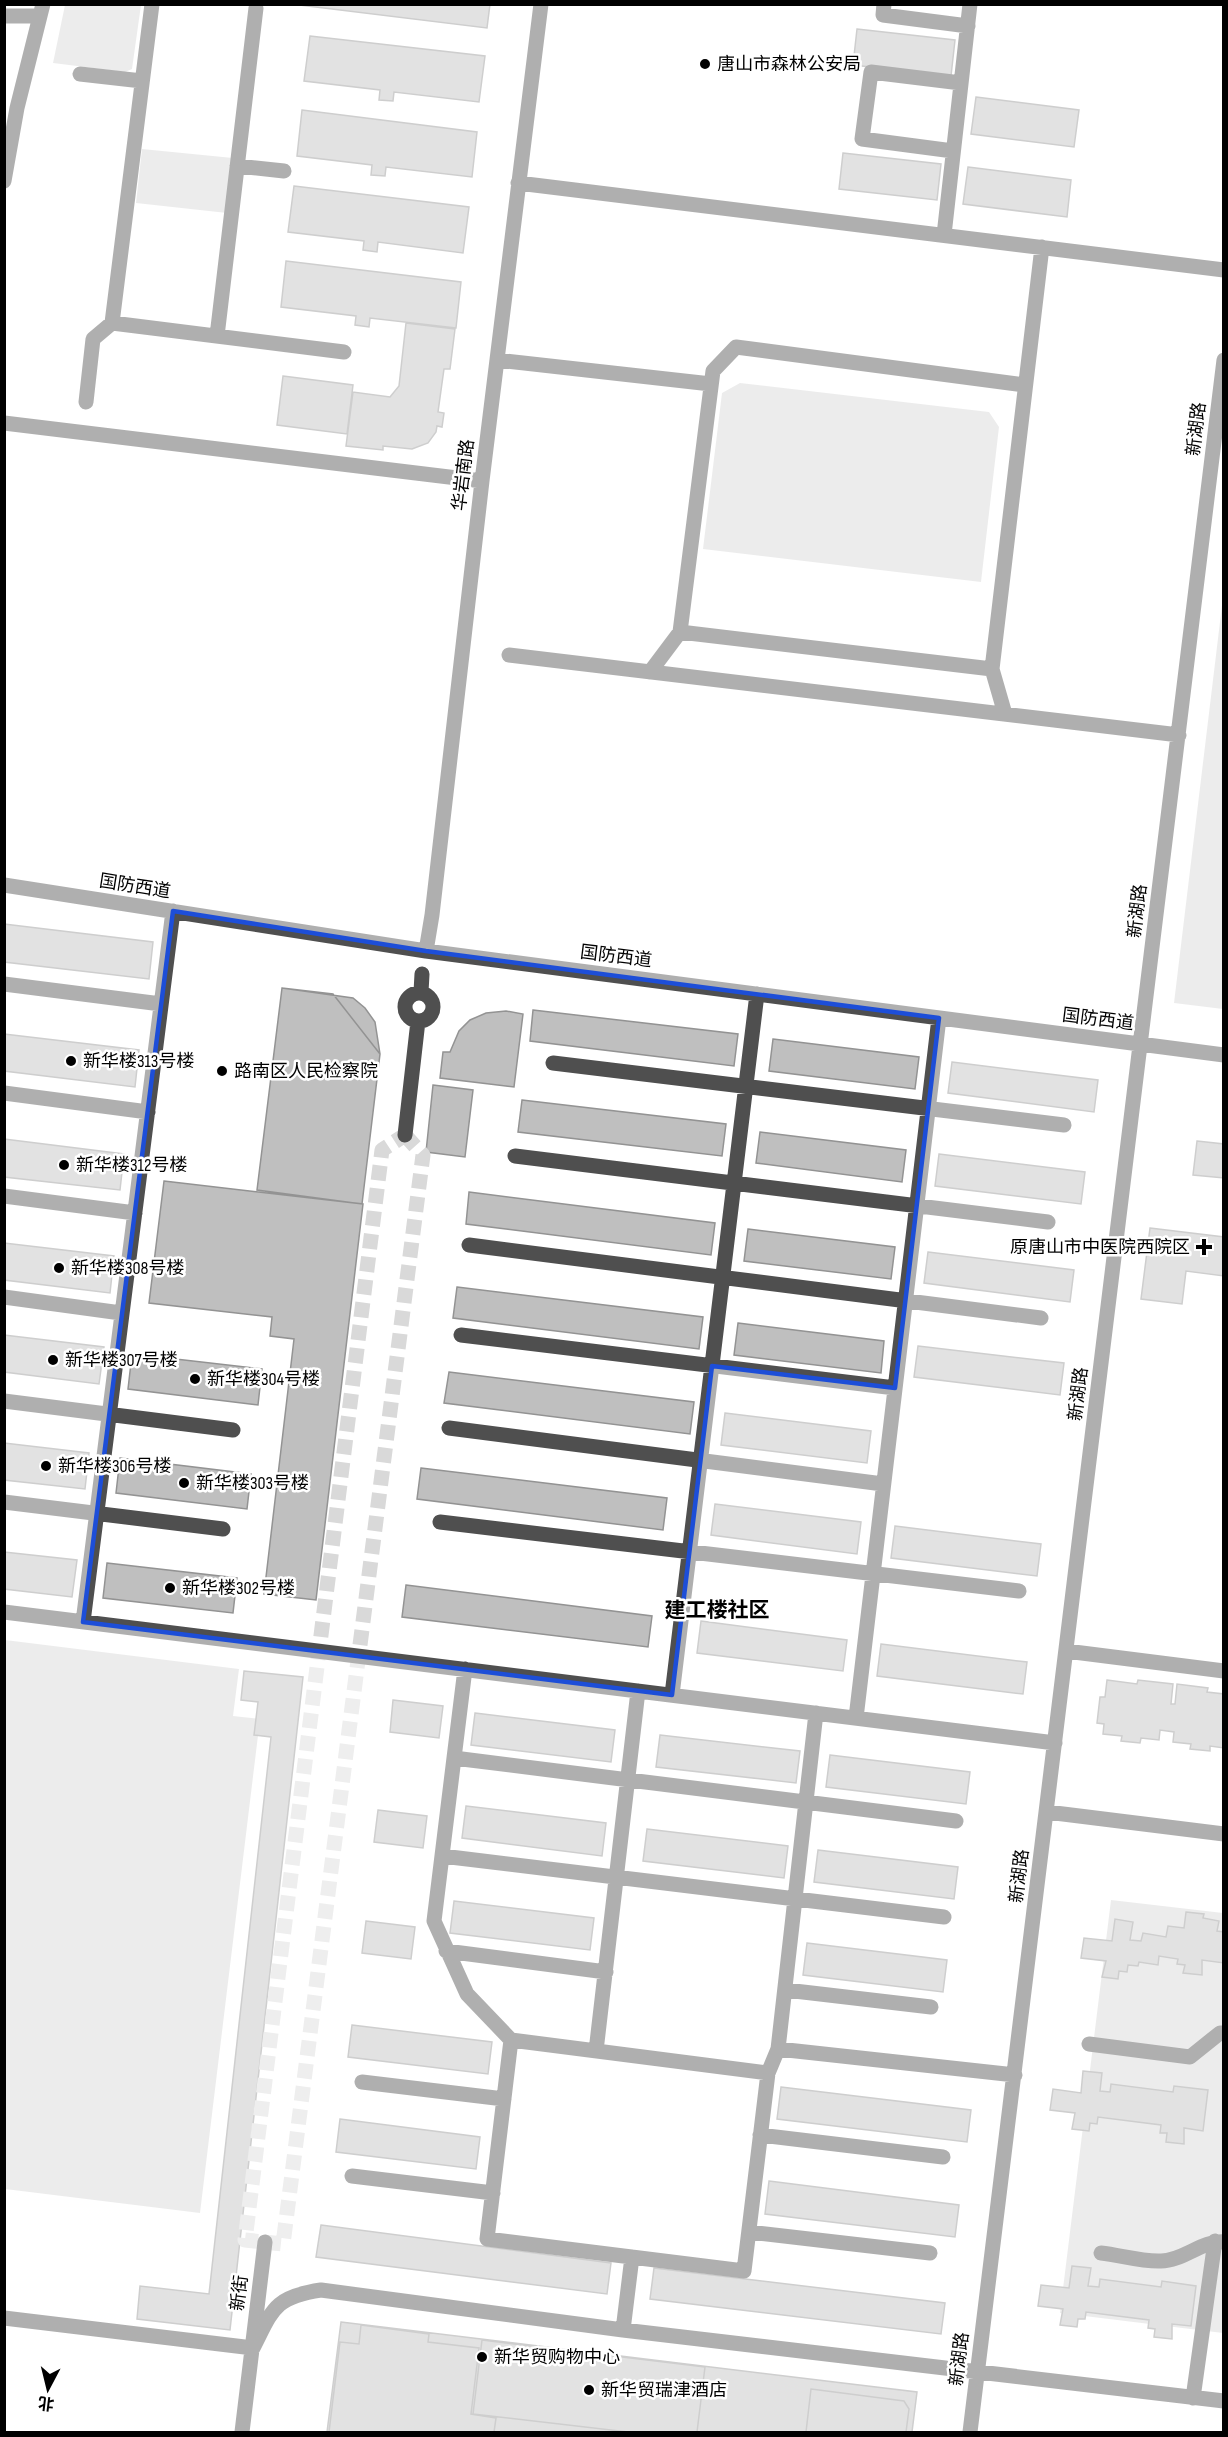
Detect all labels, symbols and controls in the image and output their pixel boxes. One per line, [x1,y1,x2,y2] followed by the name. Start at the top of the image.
[717,54,861,75] place label: 唐山市森林公安局
[698,57,712,71] marker: 唐山市森林公安局
[1183,401,1210,457] street label: 新湖路
[449,438,478,512] street label: 华岩南路
[98,870,172,902] street label: 国防西道
[1124,883,1151,939] street label: 新湖路
[579,942,653,971] street label: 国防西道
[1061,1005,1135,1034] street label: 国防西道
[83,1051,194,1072] place label: 新华楼313号楼
[64,1054,78,1068] marker: 新华楼313号楼
[234,1061,378,1082] place label: 路南区人民检察院
[215,1064,229,1078] marker: 路南区人民检察院
[76,1155,187,1176] place label: 新华楼312号楼
[57,1158,71,1172] marker: 新华楼312号楼
[1010,1237,1190,1258] place label: 原唐山市中医院西院区
[1195,1238,1213,1256] marker: 原唐山市中医院西院区
[71,1258,184,1279] place label: 新华楼308号楼
[52,1261,66,1275] marker: 新华楼308号楼
[65,1350,178,1371] place label: 新华楼307号楼
[46,1353,60,1367] marker: 新华楼307号楼
[1065,1366,1092,1422] street label: 新湖路
[207,1369,320,1390] place label: 新华楼304号楼
[188,1372,202,1386] marker: 新华楼304号楼
[58,1456,171,1477] place label: 新华楼306号楼
[39,1459,53,1473] marker: 新华楼306号楼
[196,1473,309,1494] place label: 新华楼303号楼
[177,1476,191,1490] marker: 新华楼303号楼
[182,1578,295,1599] place label: 新华楼302号楼
[163,1581,177,1595] marker: 新华楼302号楼
[665,1598,770,1623] district label: 建工楼社区
[1006,1848,1033,1904] street label: 新湖路
[227,2274,252,2312] street label: 新街
[946,2331,973,2387] street label: 新湖路
[494,2347,620,2368] place label: 新华贸购物中心
[475,2350,489,2364] marker: 新华贸购物中心
[18,2359,78,2419] north arrow
[601,2380,727,2401] place label: 新华贸瑞津酒店
[582,2383,596,2397] marker: 新华贸瑞津酒店
[37,2392,55,2413] text: 北

